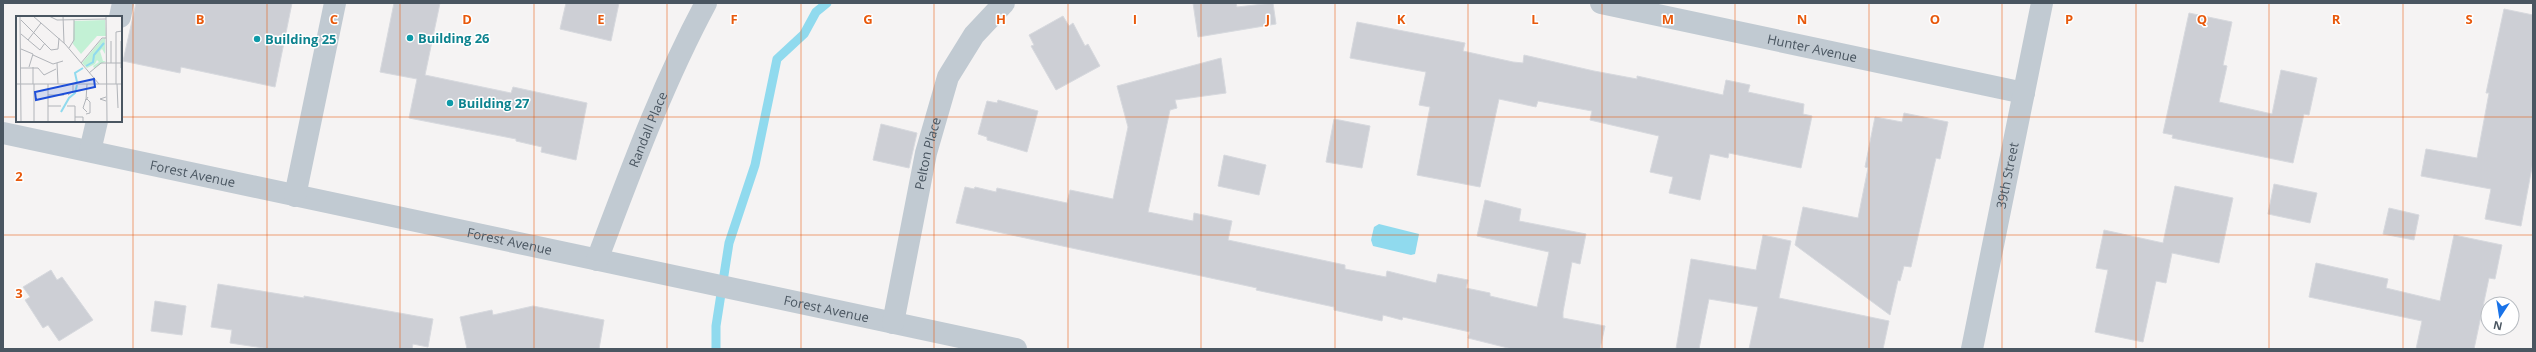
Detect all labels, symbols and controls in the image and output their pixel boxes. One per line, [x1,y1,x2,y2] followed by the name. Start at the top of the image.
[196,10,205,28] text: B
[330,10,338,28] text: C
[462,10,472,28] text: D
[597,10,605,28] text: E
[730,10,738,28] text: F
[863,10,873,28] text: G
[996,10,1006,28] text: H
[1133,10,1137,28] text: I
[1265,10,1270,28] text: J
[1397,10,1406,28] text: K
[1531,10,1539,28] text: L
[1662,10,1674,28] text: M
[1797,10,1807,28] text: N
[1930,10,1940,28] text: O
[2065,10,2073,28] text: P
[2197,10,2207,28] text: Q
[2332,10,2341,28] text: R
[2465,10,2473,28] text: S
[16,16,122,122] inset map
[418,29,490,47] place label: Building 26
[265,30,337,48] place label: Building 25
[1766,30,1859,66] street label: Hunter Avenue
[405,33,415,43] marker: Building 26
[252,34,262,44] marker: Building 25
[624,89,671,170] street label: Randall Place
[458,94,530,112] place label: Building 27
[445,98,455,108] marker: Building 27
[910,115,945,191] street label: Pelton Place
[1992,140,2023,210] street label: 39th Street
[148,156,237,191] street label: Forest Avenue
[15,167,23,185] text: 2
[465,223,554,259] street label: Forest Avenue
[15,284,23,302] text: 3
[782,291,871,326] street label: Forest Avenue
[2480,296,2520,336] north arrow
[2492,318,2504,335] text: N

